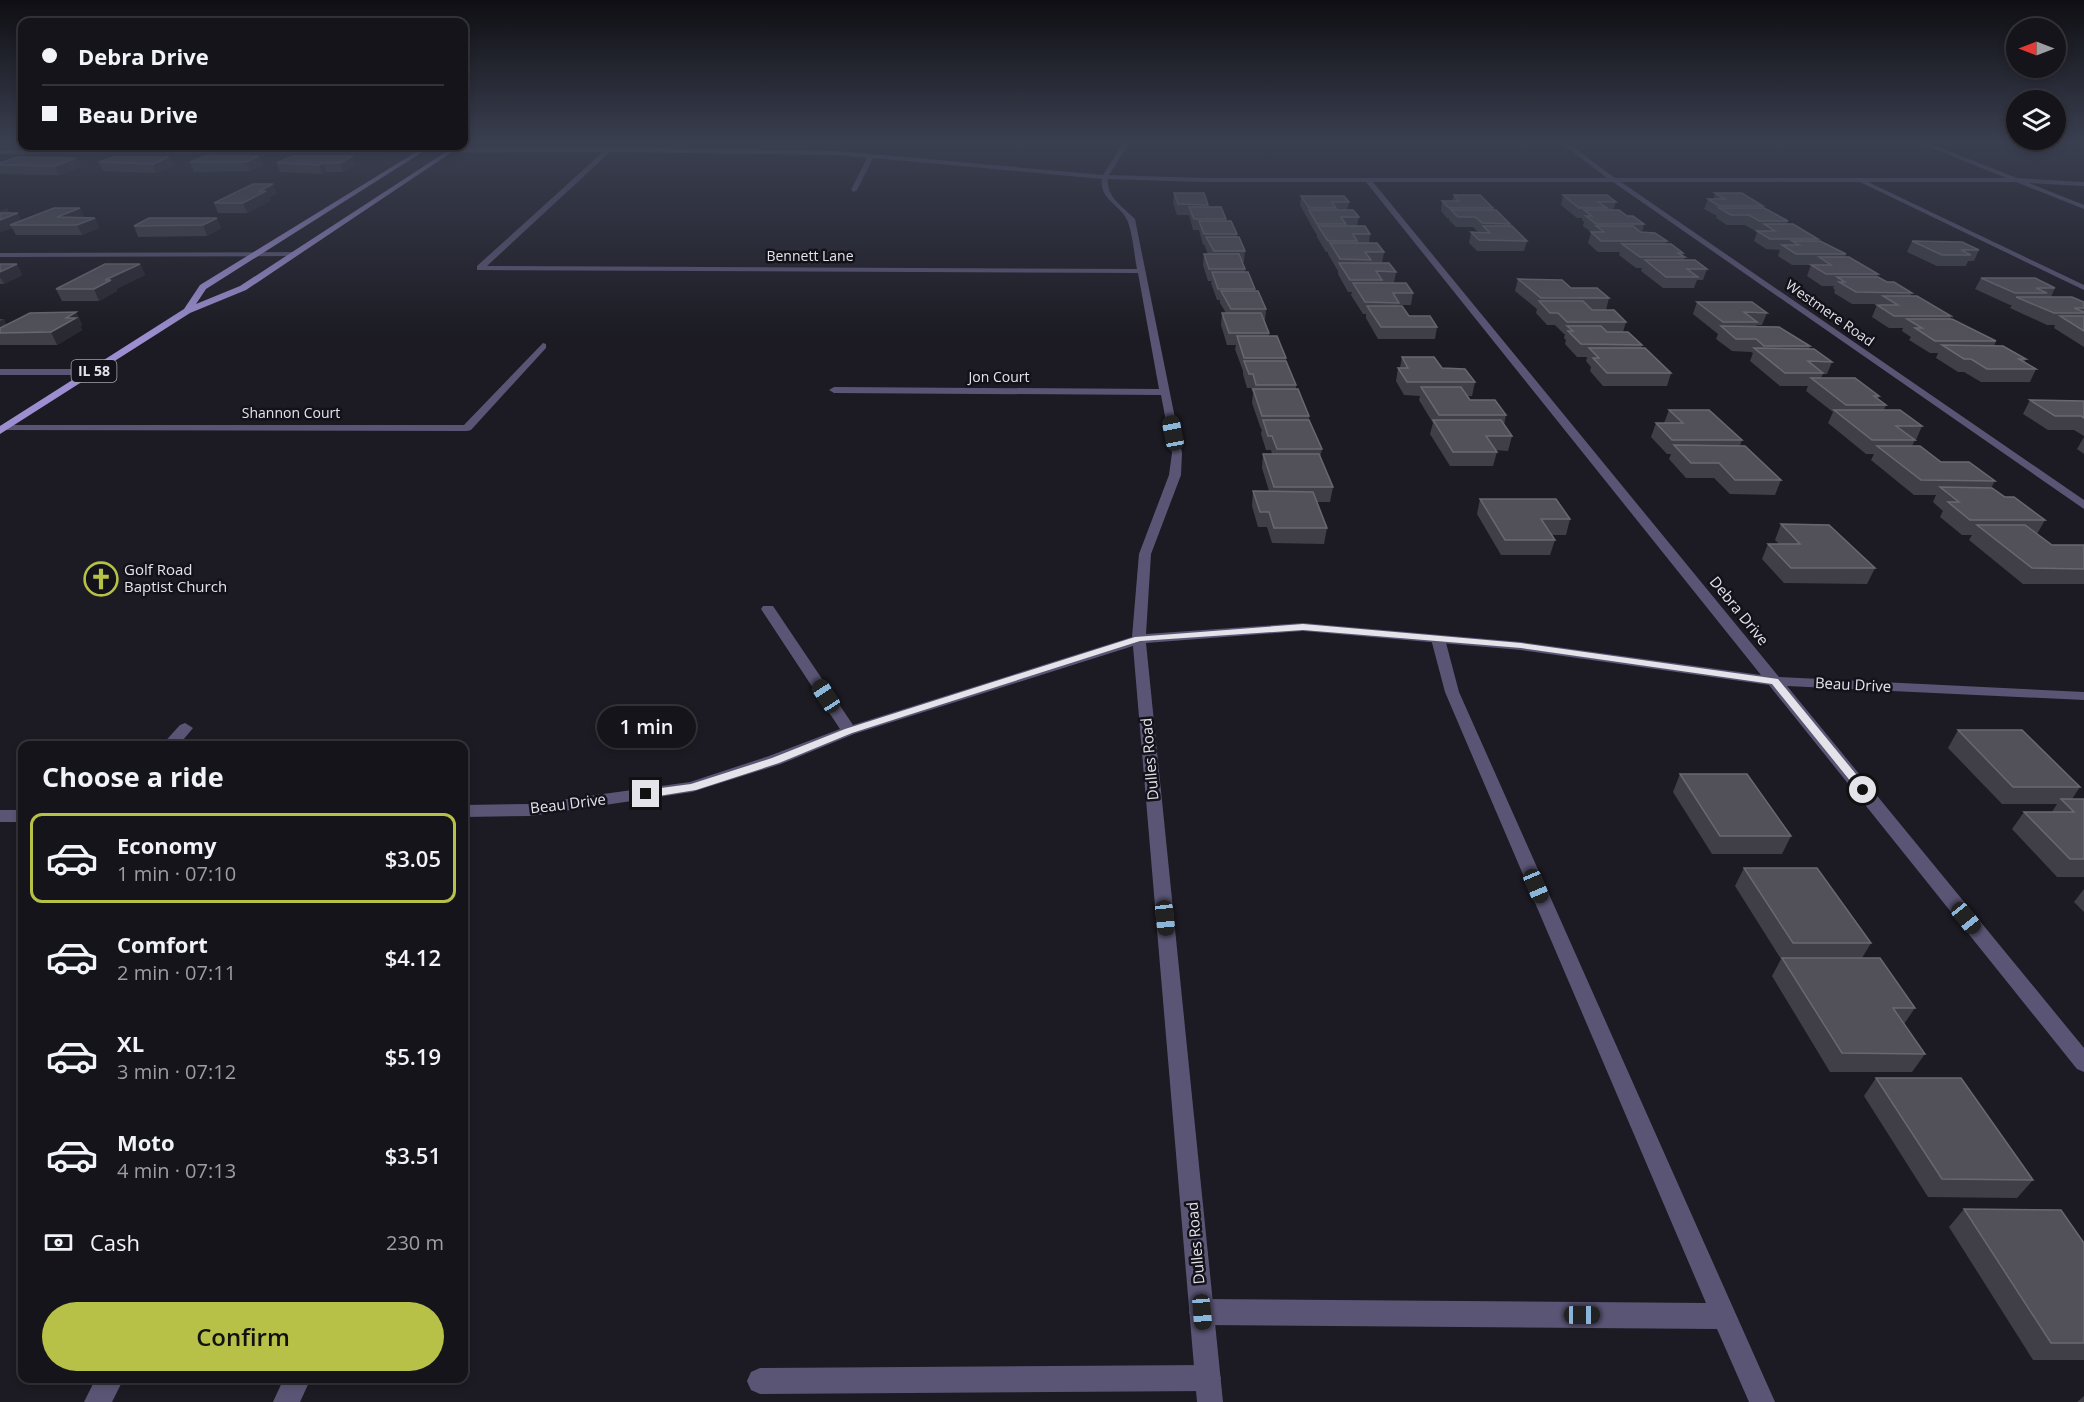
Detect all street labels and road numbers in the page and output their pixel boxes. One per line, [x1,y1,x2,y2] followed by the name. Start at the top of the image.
[766,246,854,265] street label: Bennett Lane
[1782,275,1878,350] street label: Westmere Road
[72,360,116,382] road number: IL 58
[967,367,1029,386] street label: Jon Court
[242,403,340,422] street label: Shannon Court
[1706,572,1774,649] street label: Debra Drive
[1814,672,1892,696] street label: Beau Drive
[1135,717,1163,801] street label: Dulles Road
[529,788,607,818] street label: Beau Drive
[1181,1201,1209,1285] street label: Dulles Road

